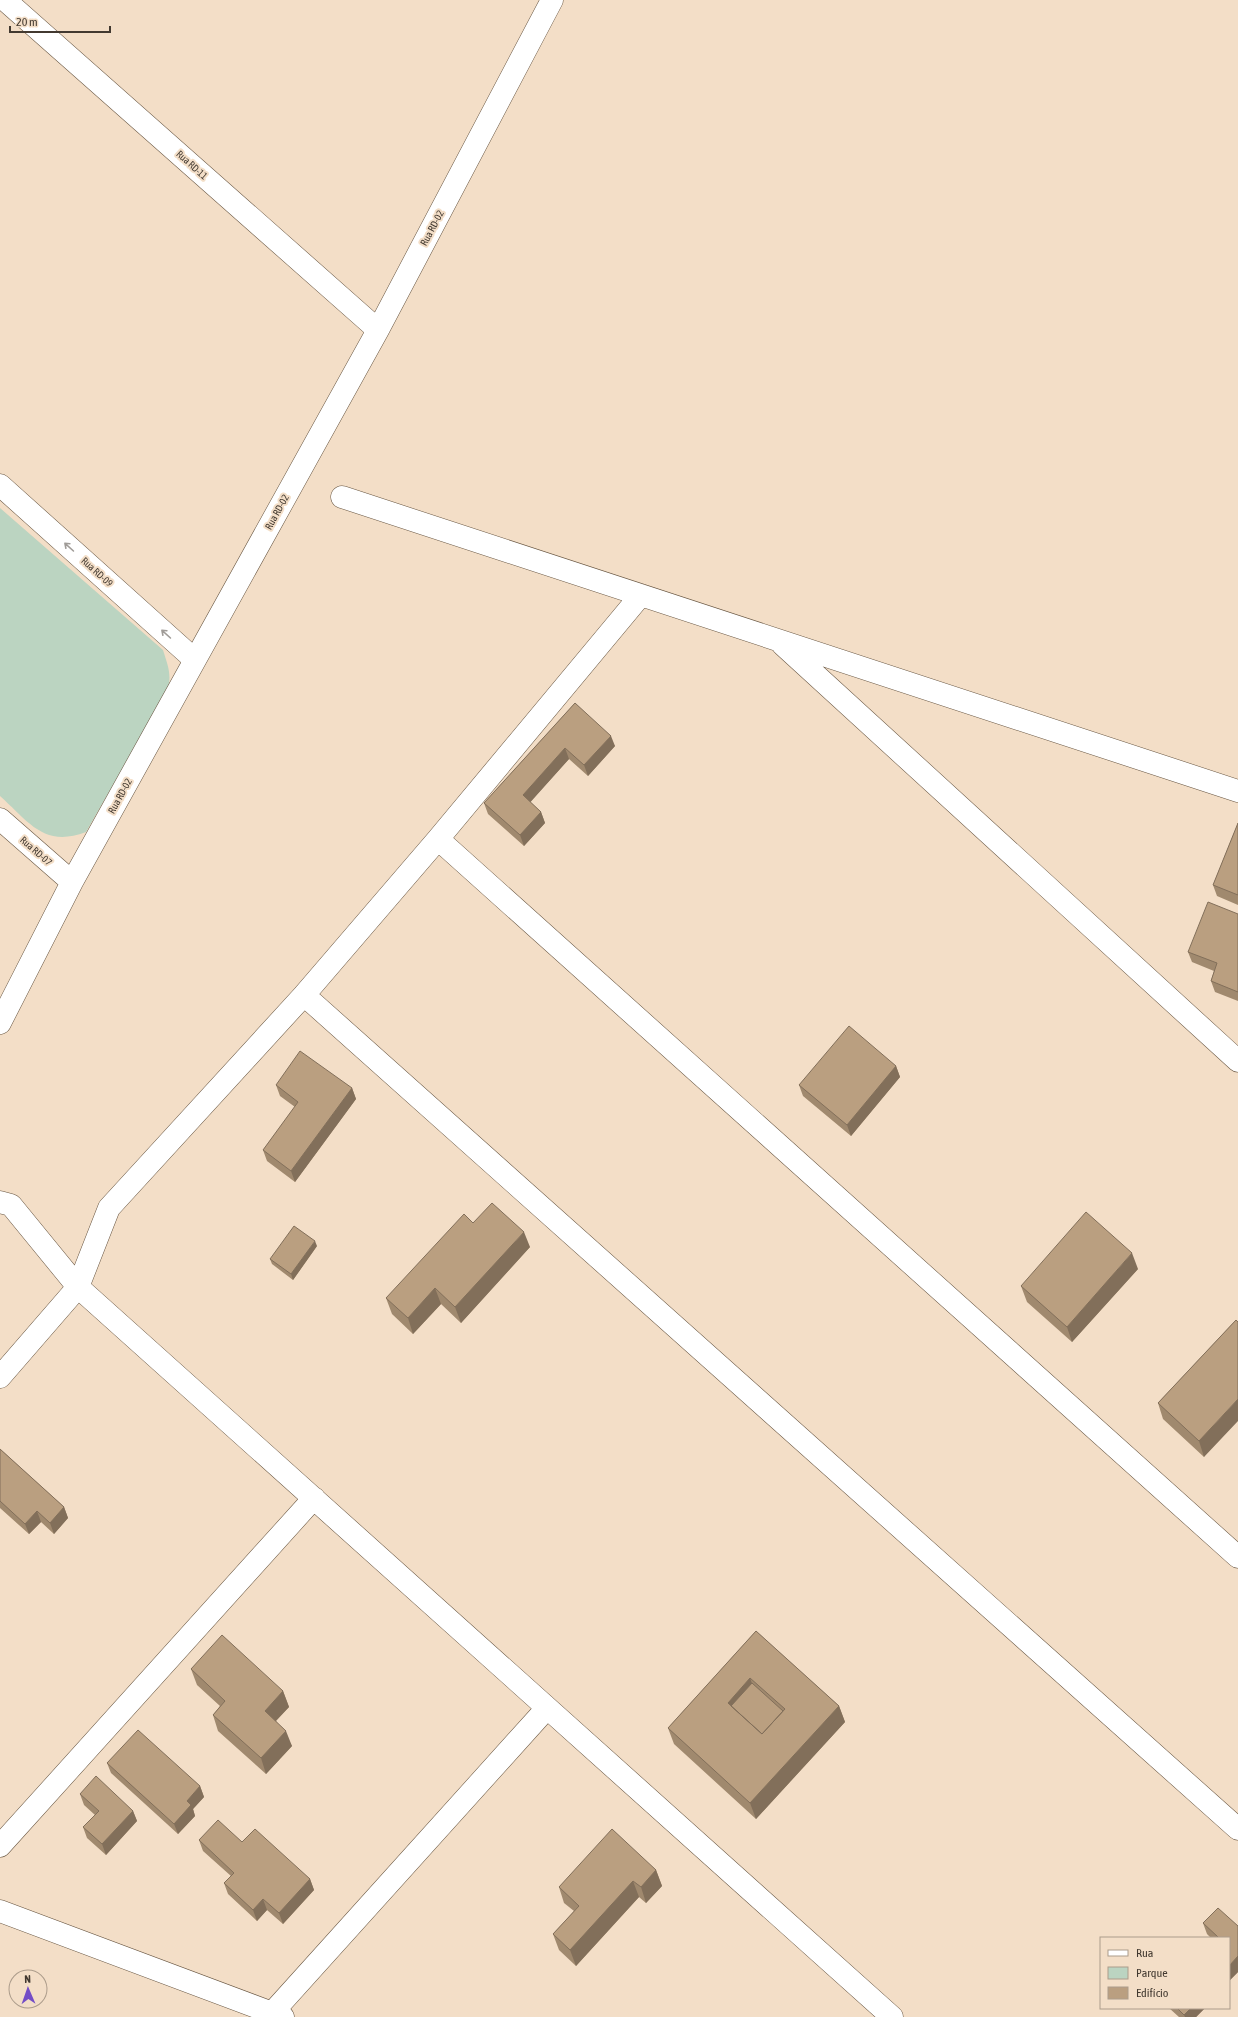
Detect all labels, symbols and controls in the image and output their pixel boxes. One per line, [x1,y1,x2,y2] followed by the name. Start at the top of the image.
[10,8,110,34] scale bar
[16,15,38,29] text: 20 m
[174,148,210,182] street label: Rua RD-11
[418,208,446,248] street label: Rua RD-02
[263,492,291,531] street label: Rua RD-02
[64,542,74,552] one-way arrow
[79,555,115,589] street label: Rua RD-09
[161,630,171,639] one-way arrow
[106,776,134,815] street label: Rua RD-02
[18,834,54,868] street label: Rua RD-07
[1100,1937,1230,2009] legend
[1136,1946,1153,1960] text: Rua
[1136,1966,1168,1980] text: Parque
[8,1969,48,2009] north arrow
[24,1973,31,1985] text: N
[1136,1986,1169,2000] text: Edifício

